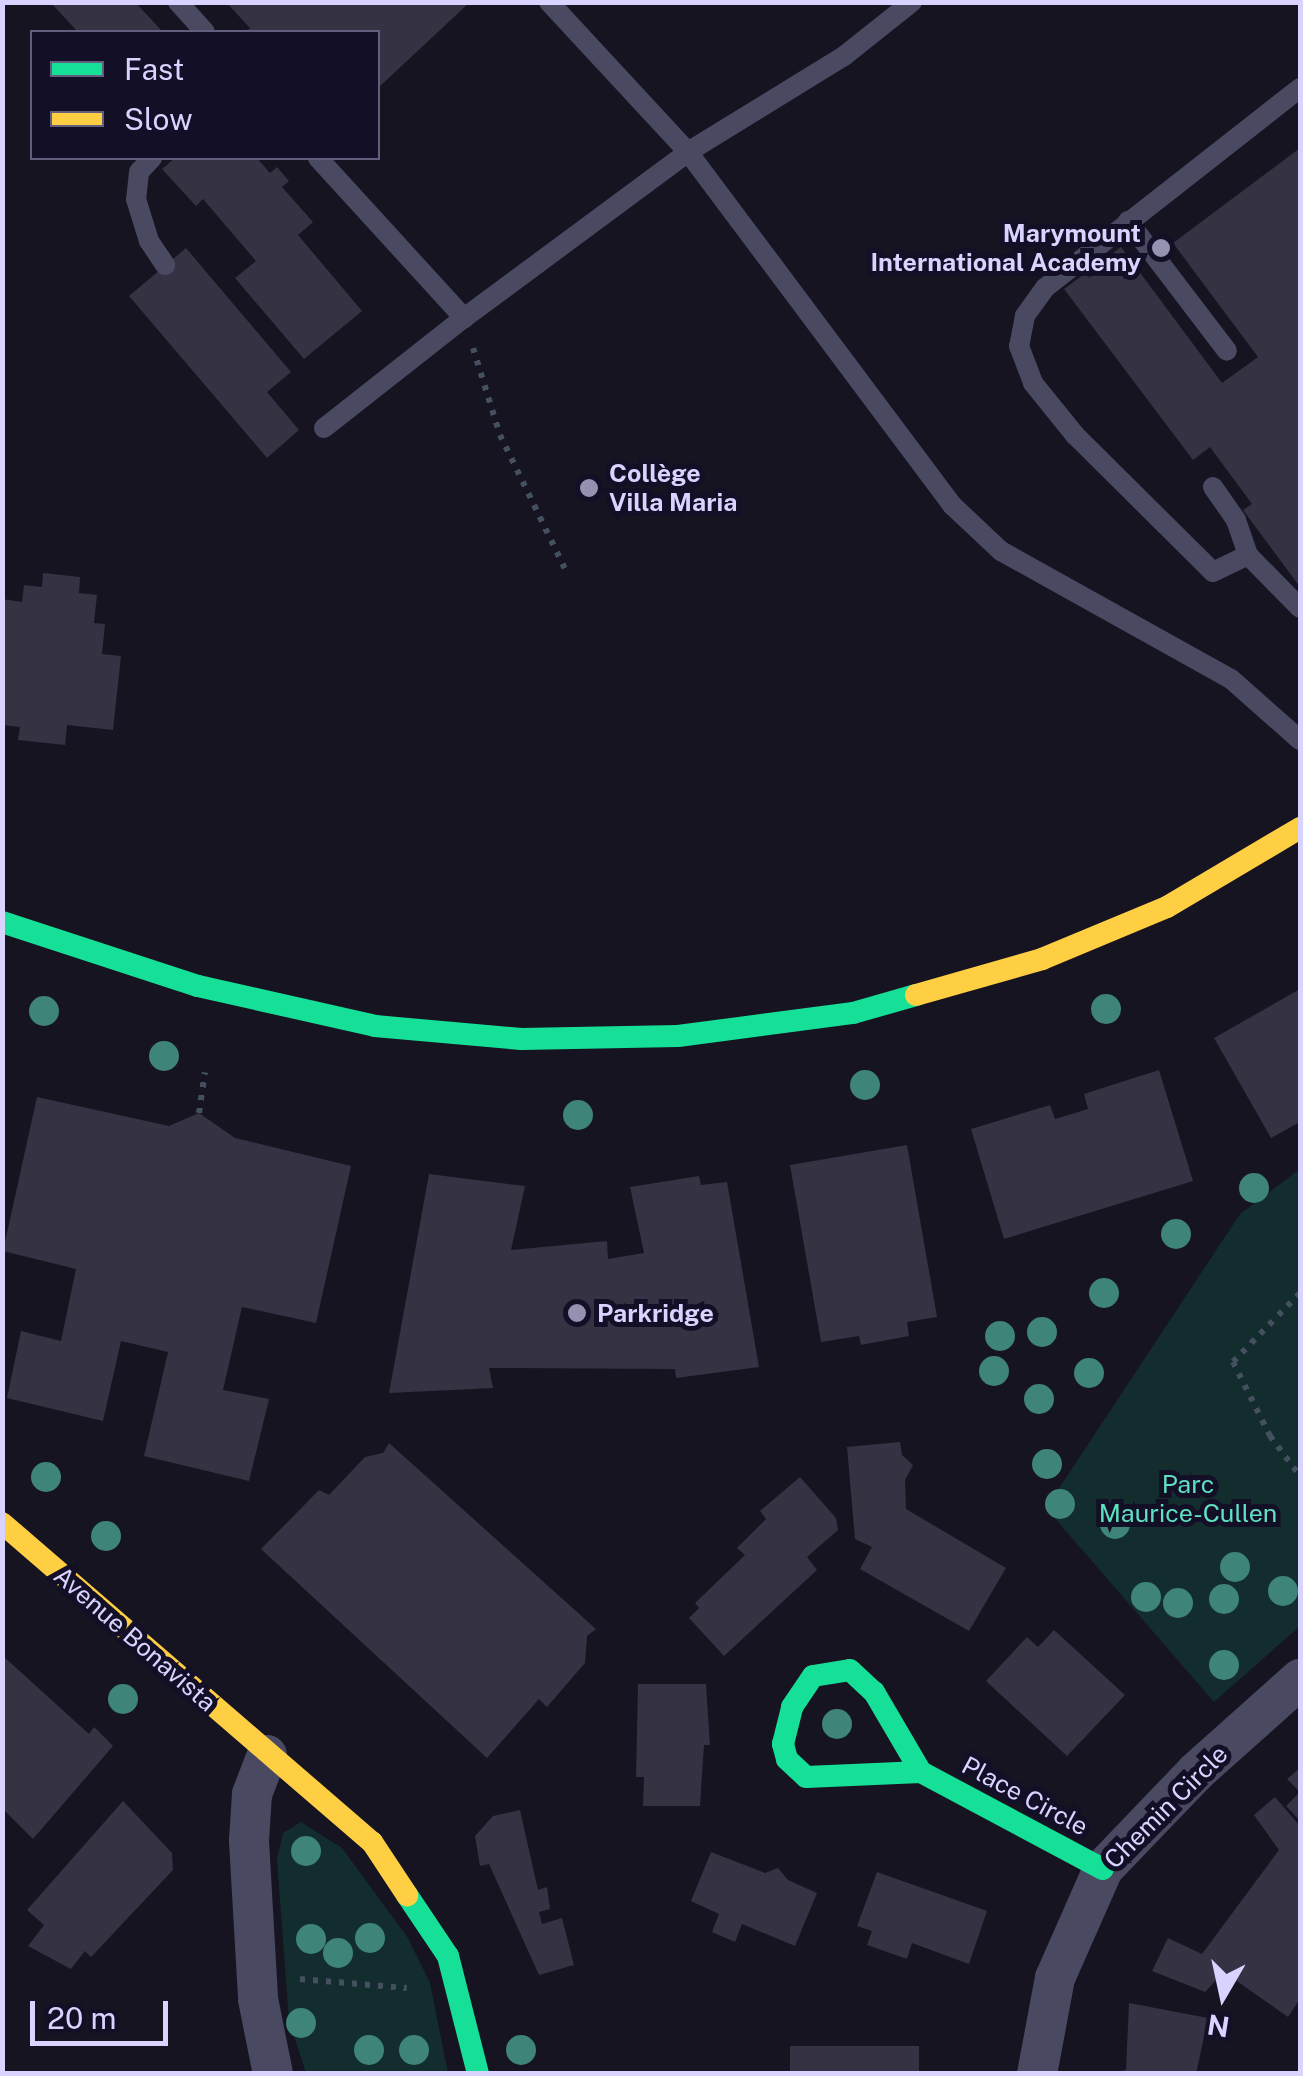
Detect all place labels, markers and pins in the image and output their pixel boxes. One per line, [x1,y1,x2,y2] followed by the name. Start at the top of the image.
[870,219,1141,278] place label: Marymount International Academy
[1150,237,1172,259] marker: Marymount International Academy
[609,459,737,518] place label: Collège Villa Maria
[578,477,600,499] marker: Collège Villa Maria
[597,1298,714,1328] place label: Parkridge
[566,1302,588,1324] marker: Parkridge

